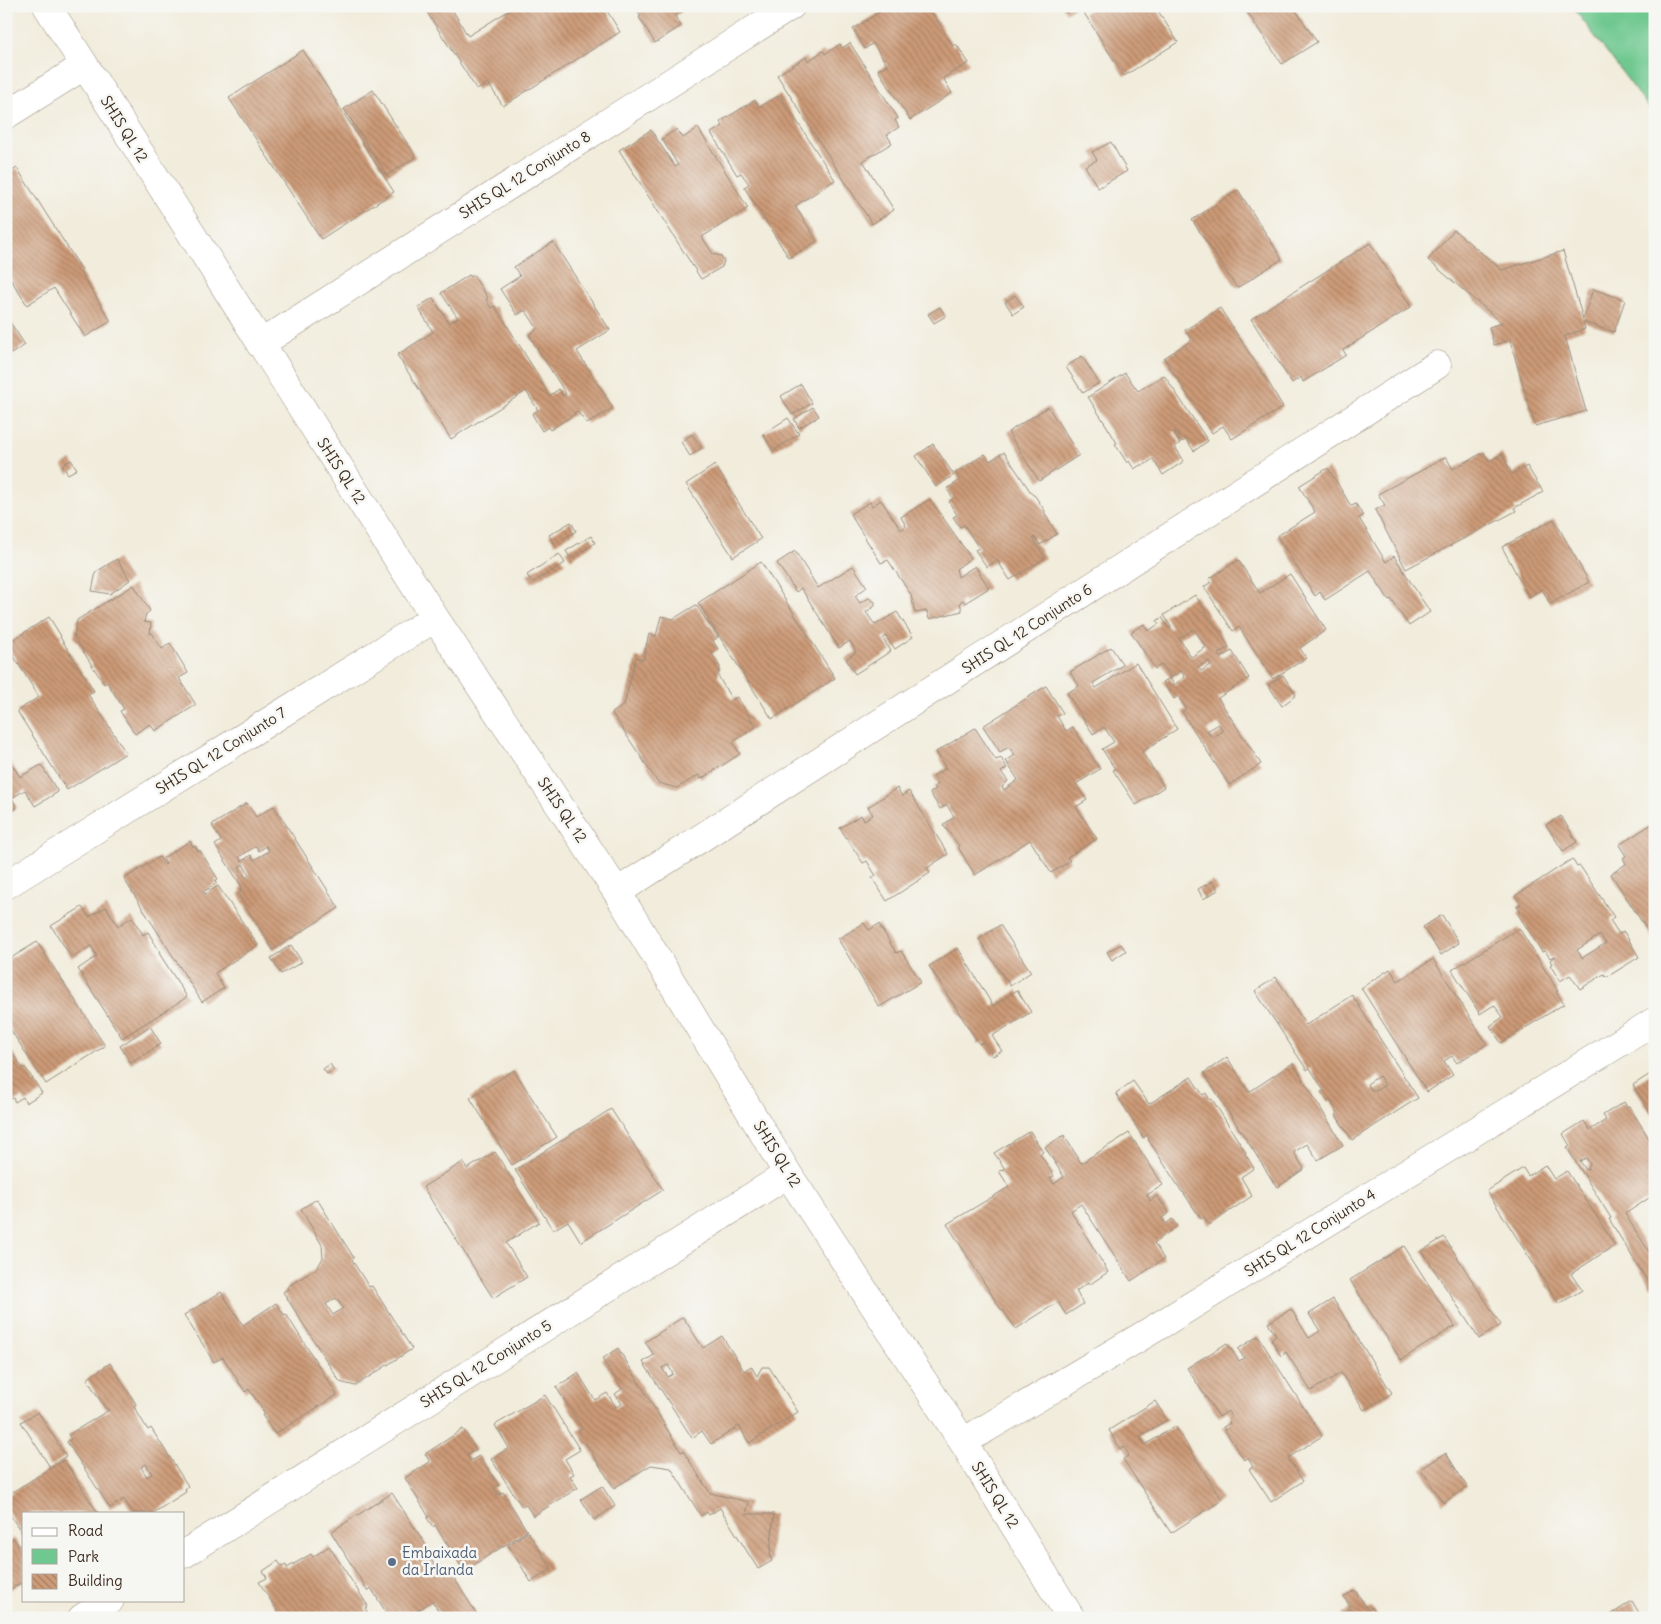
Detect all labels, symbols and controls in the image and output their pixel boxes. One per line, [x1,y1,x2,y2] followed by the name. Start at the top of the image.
[97,92,152,165] street label: SHIS QL 12
[455,126,594,223] street label: SHIS QL 12 Conjunto 8
[313,434,370,507] street label: SHIS QL 12
[958,579,1095,678] street label: SHIS QL 12 Conjunto 6
[152,703,289,798] street label: SHIS QL 12 Conjunto 7
[534,773,591,846] street label: SHIS QL 12
[750,1117,805,1190] street label: SHIS QL 12
[1240,1184,1379,1281] street label: SHIS QL 12 Conjunto 4
[416,1315,555,1412] street label: SHIS QL 12 Conjunto 5
[968,1458,1023,1531] street label: SHIS QL 12
[22,1512,185,1602] legend
[68,1521,103,1540] text: Road
[402,1543,478,1579] place label: Embaixada da Irlanda
[68,1547,99,1566] text: Park
[386,1556,398,1568] marker: Embaixada da Irlanda
[68,1571,123,1590] text: Building

